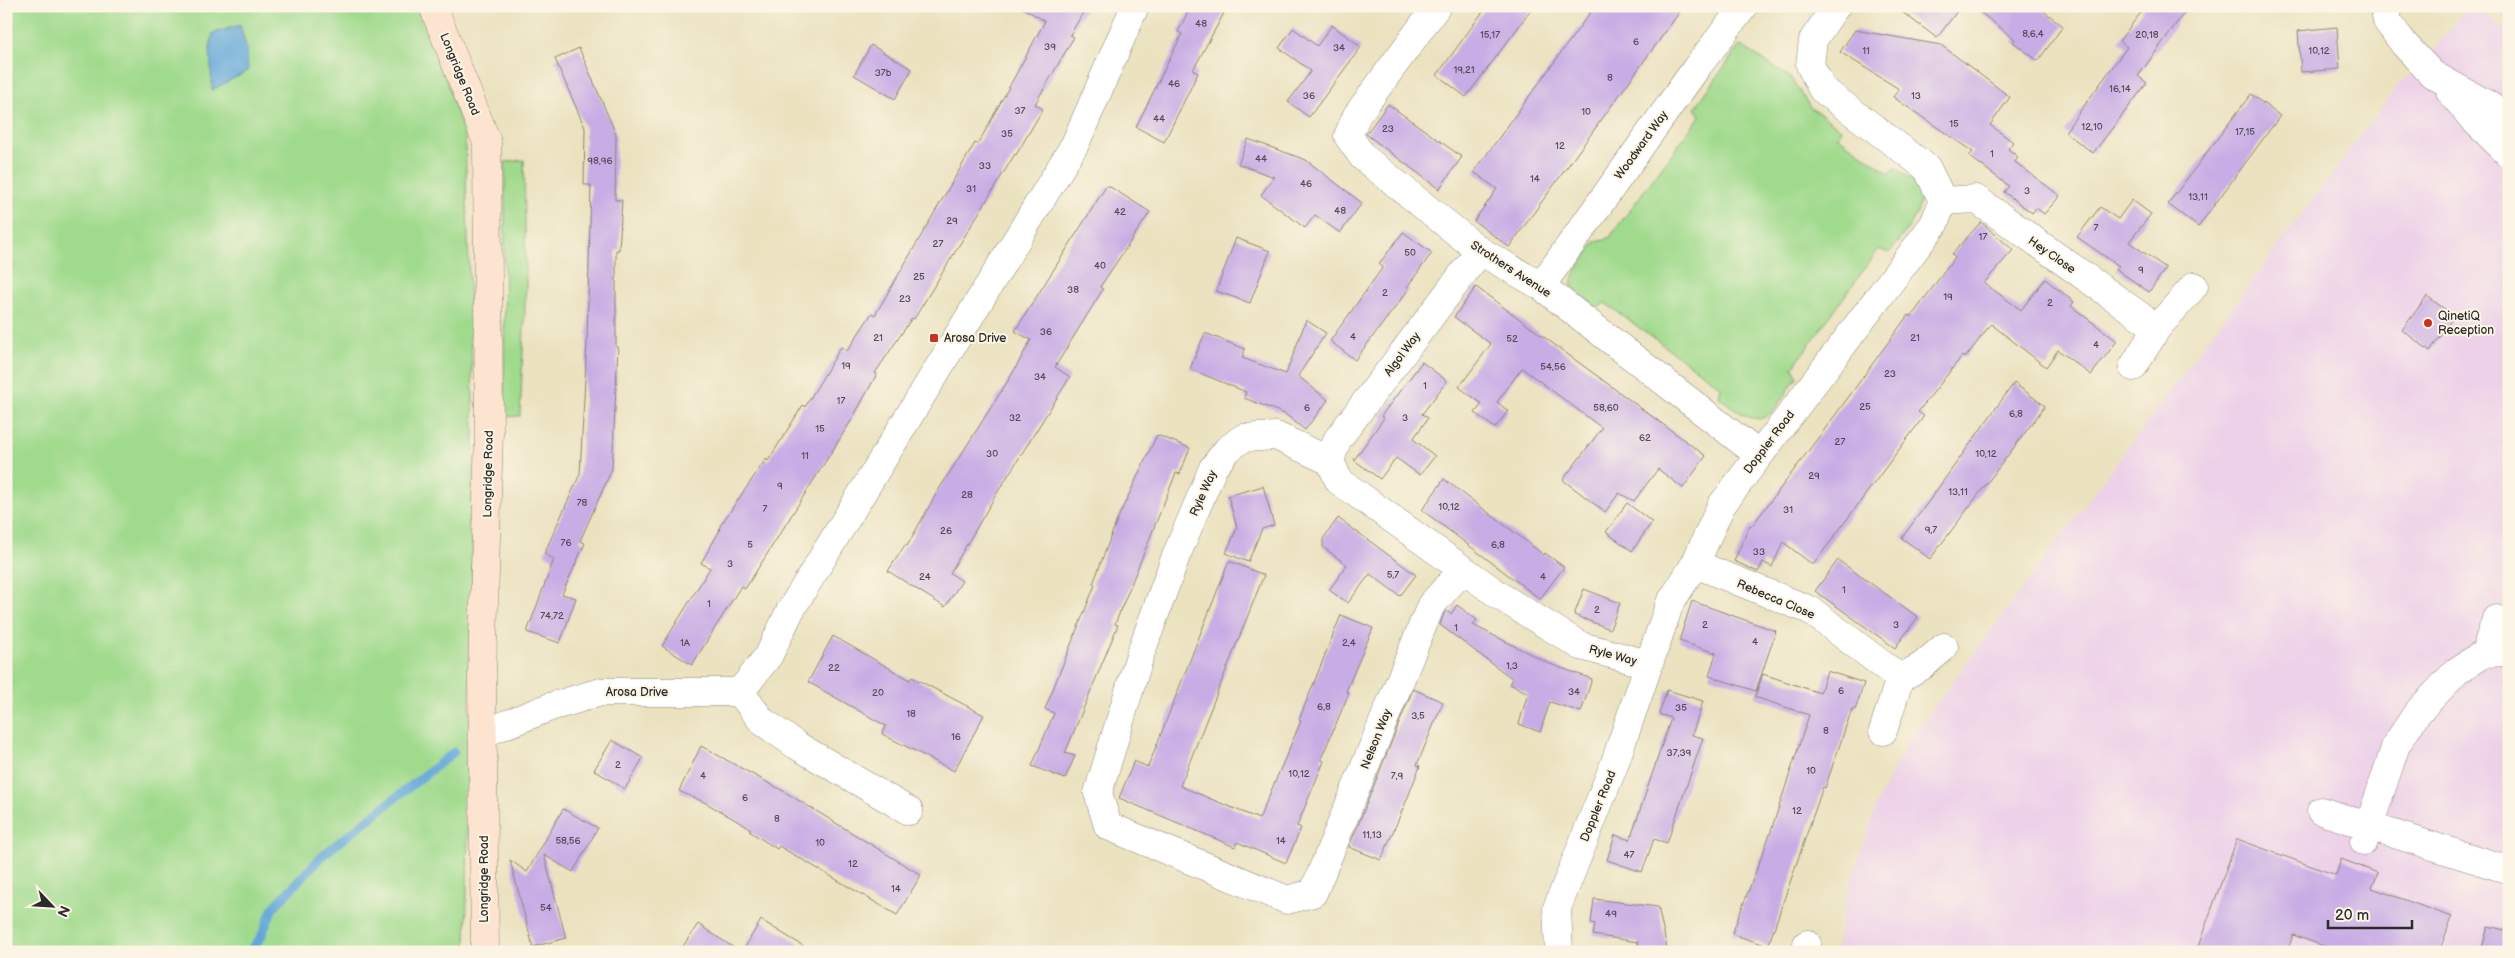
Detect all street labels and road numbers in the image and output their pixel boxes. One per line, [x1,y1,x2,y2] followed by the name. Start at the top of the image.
[436,31,483,118] street label: Longridge Road
[1611,108,1672,183] street label: Woodward Way
[2025,234,2078,277] street label: Hey Close
[1468,238,1554,301] street label: Strothers Avenue
[1381,329,1424,379] street label: Algol Way
[1741,407,1798,477] street label: Doppler Road
[480,430,497,518] street label: Longridge Road
[1187,467,1221,519] street label: Ryle Way
[1735,576,1817,623] street label: Rebecca Close
[1587,642,1639,669] street label: Ryle Way
[606,685,668,700] street label: Arosa Drive
[1358,706,1396,771] street label: Nelson Way
[1577,768,1620,844] street label: Doppler Road
[477,835,492,923] street label: Longridge Road

